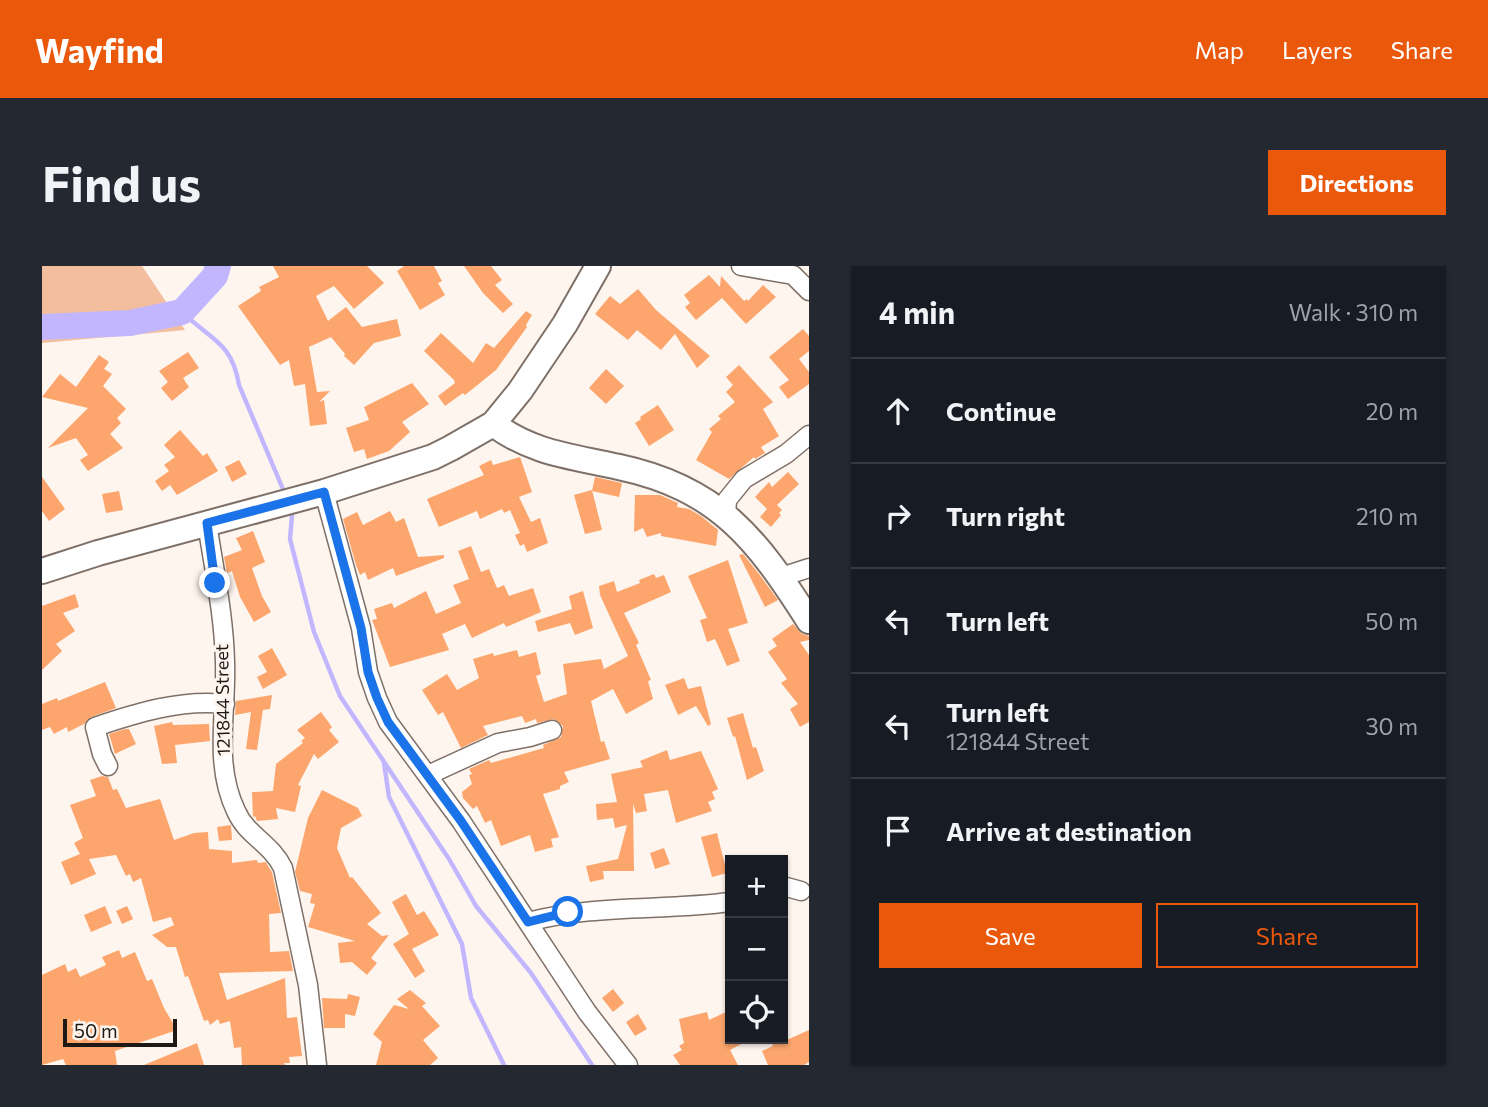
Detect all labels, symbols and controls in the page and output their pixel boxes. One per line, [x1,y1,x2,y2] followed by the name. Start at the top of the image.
[35,29,164,70] text: Wayfind
[1195,35,1244,64] text: Map
[1282,35,1353,64] text: Layers
[1391,35,1453,64] text: Share
[1268,150,1446,215] button: Directions
[42,152,201,212] text: Find us
[879,293,955,330] text: 4 min
[1289,298,1418,326] text: Walk · 310 m
[879,392,917,430] icon: ahead
[946,395,1056,426] text: Continue
[1366,397,1418,425] text: 20 m
[879,497,917,535] icon: right
[946,500,1065,531] text: Turn right
[1356,502,1418,530] text: 210 m
[199,567,230,598] route end
[879,602,917,640] icon: left
[946,605,1049,636] text: Turn left
[1365,607,1418,635] text: 50 m
[210,644,234,756] street label: 121844 Street
[946,696,1049,727] text: Turn left
[879,707,917,745] icon: left
[1365,712,1418,740] text: 30 m
[946,727,1089,755] text: 121844 Street
[879,812,917,850] icon: arrive
[946,815,1192,846] text: Arrive at destination
[725,855,788,1044] map controls
[725,855,788,918] button: +
[552,896,583,927] route start
[879,903,1142,968] button: Save
[1156,903,1418,968] button: Share
[725,918,788,981] button: −
[725,981,788,1044] button: locate
[63,1016,177,1048] scale bar
[74,1019,118,1042] text: 50 m

